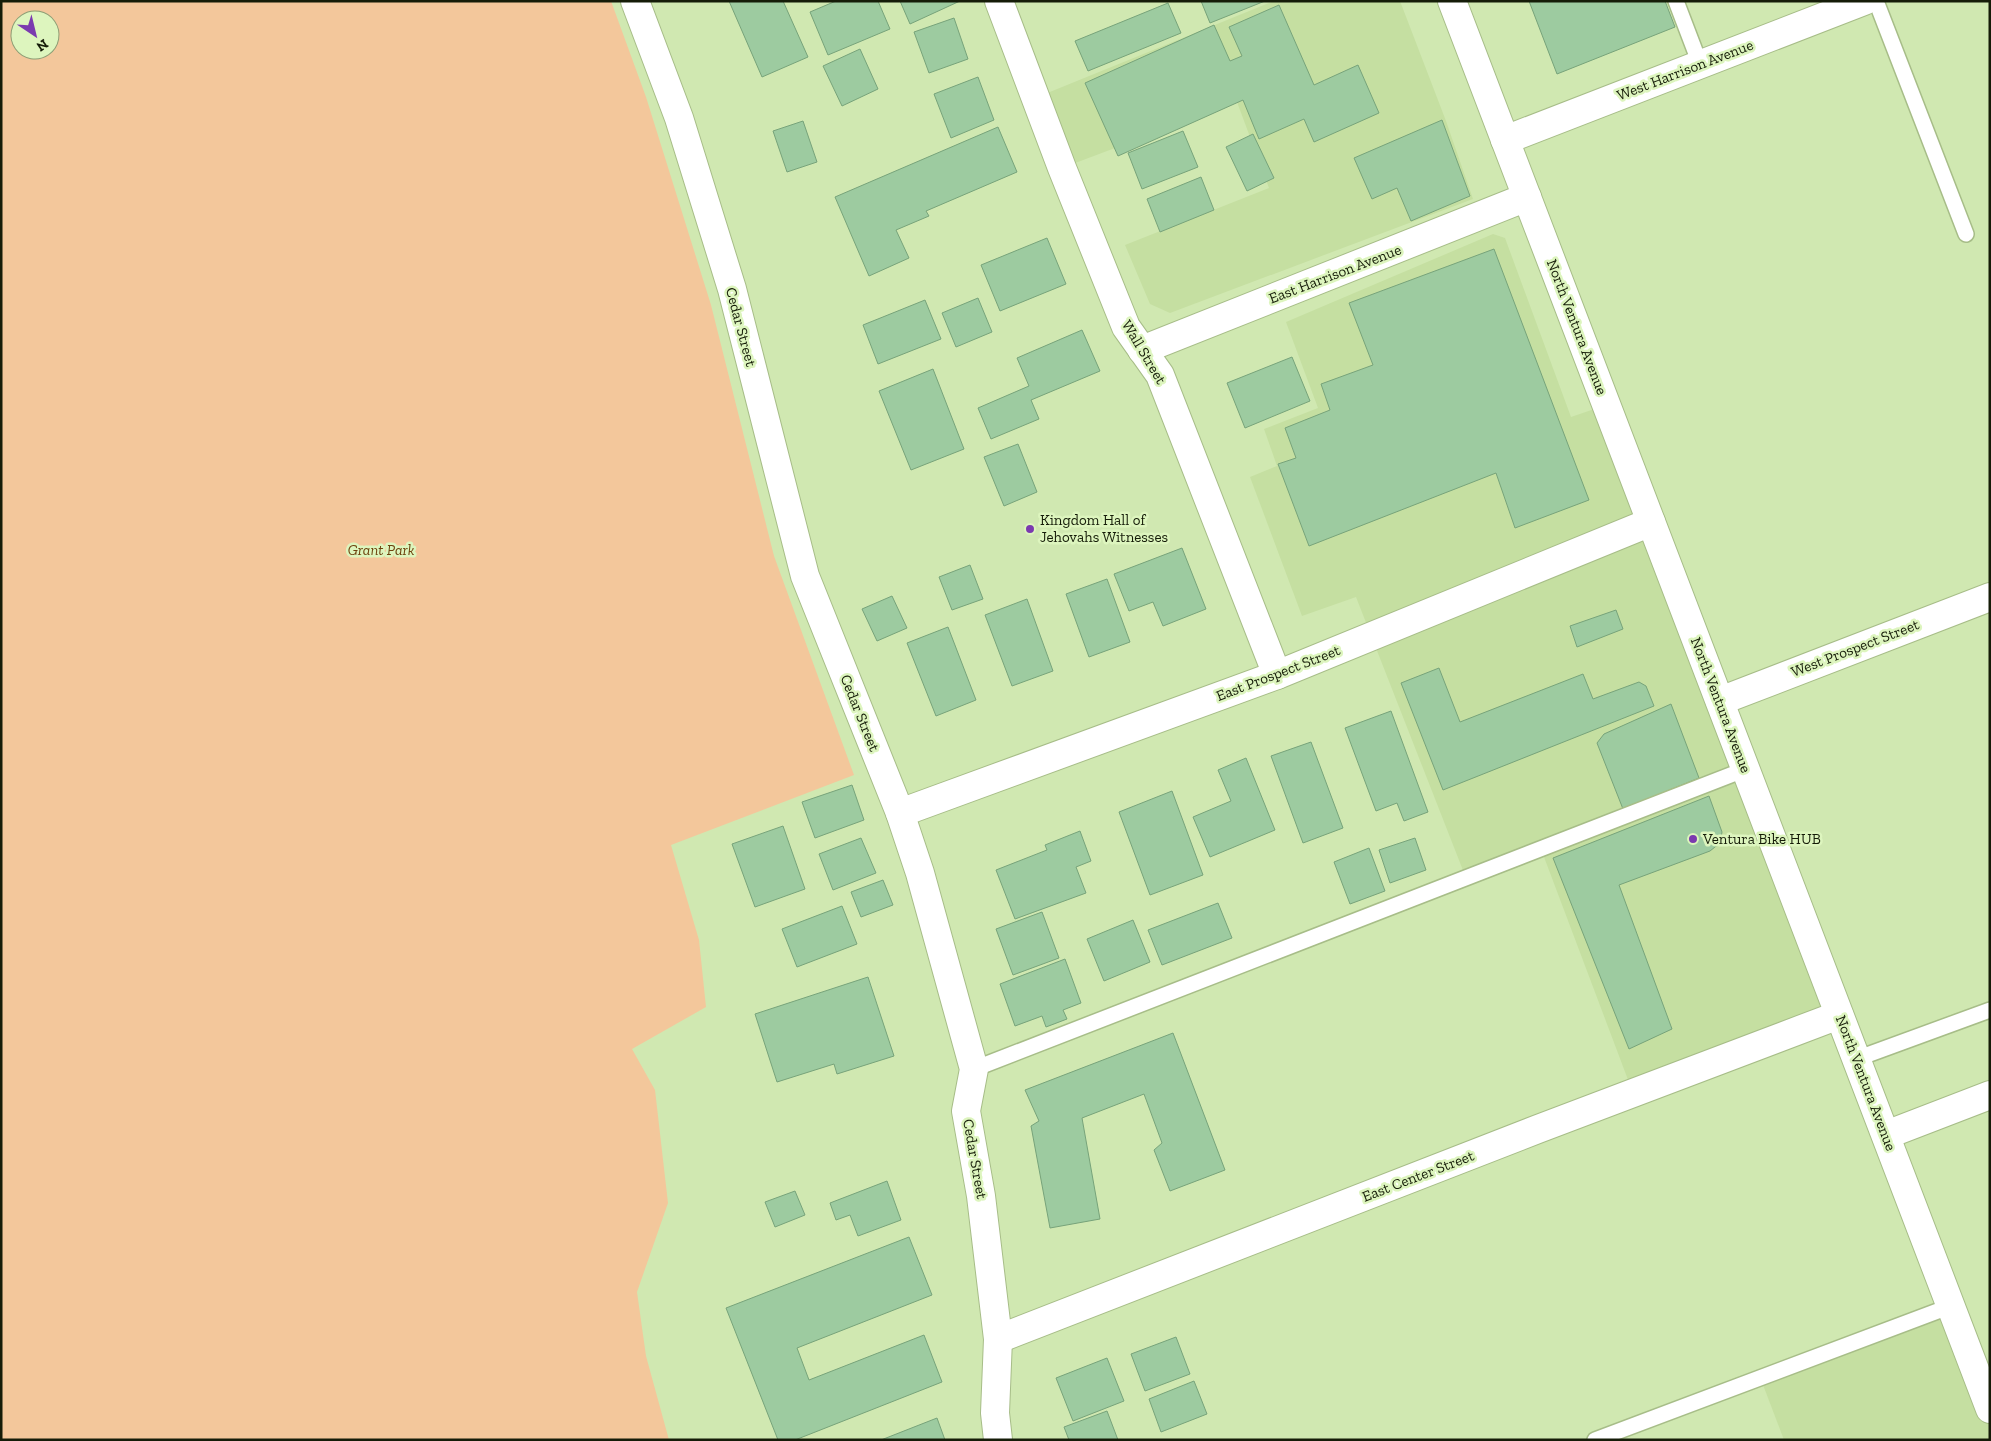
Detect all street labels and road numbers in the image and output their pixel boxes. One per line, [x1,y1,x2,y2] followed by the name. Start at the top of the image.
[1614,36,1756,104] street label: West Harrison Avenue
[1266,240,1404,308] street label: East Harrison Avenue
[1543,257,1611,397] street label: North Ventura Avenue
[722,285,760,369] street label: Cedar Street
[1118,317,1170,388] street label: Wall Street
[1788,615,1922,681] street label: West Prospect Street
[1687,635,1755,775] street label: North Ventura Avenue
[1213,641,1343,705] street label: East Prospect Street
[836,672,884,754] street label: Cedar Street
[1832,1013,1900,1153] street label: North Ventura Avenue
[959,1117,991,1201] street label: Cedar Street
[1359,1146,1477,1206] street label: East Center Street

